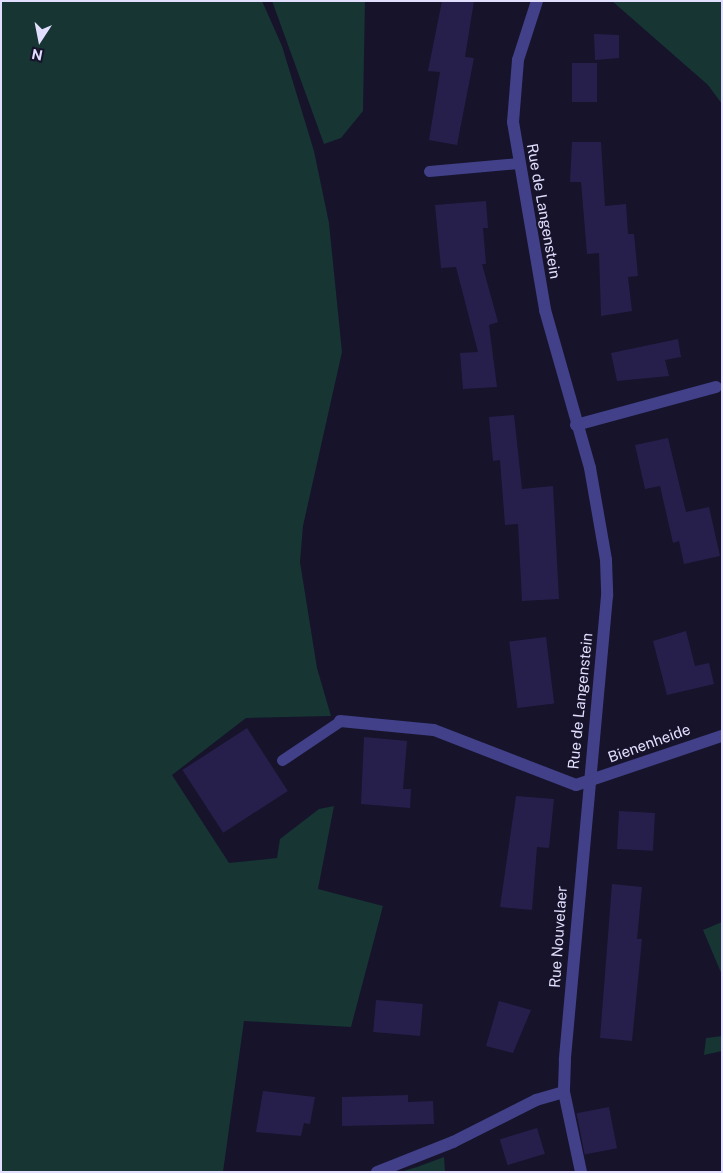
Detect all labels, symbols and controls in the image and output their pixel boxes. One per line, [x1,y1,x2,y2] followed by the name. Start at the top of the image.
[15,15,65,65] north arrow
[30,46,44,64] text: N
[523,142,565,280] street label: Rue de Langenstein
[564,632,596,770] street label: Rue de Langenstein
[605,720,693,766] street label: Bienenheide
[545,885,571,989] street label: Rue Nouvelaer

